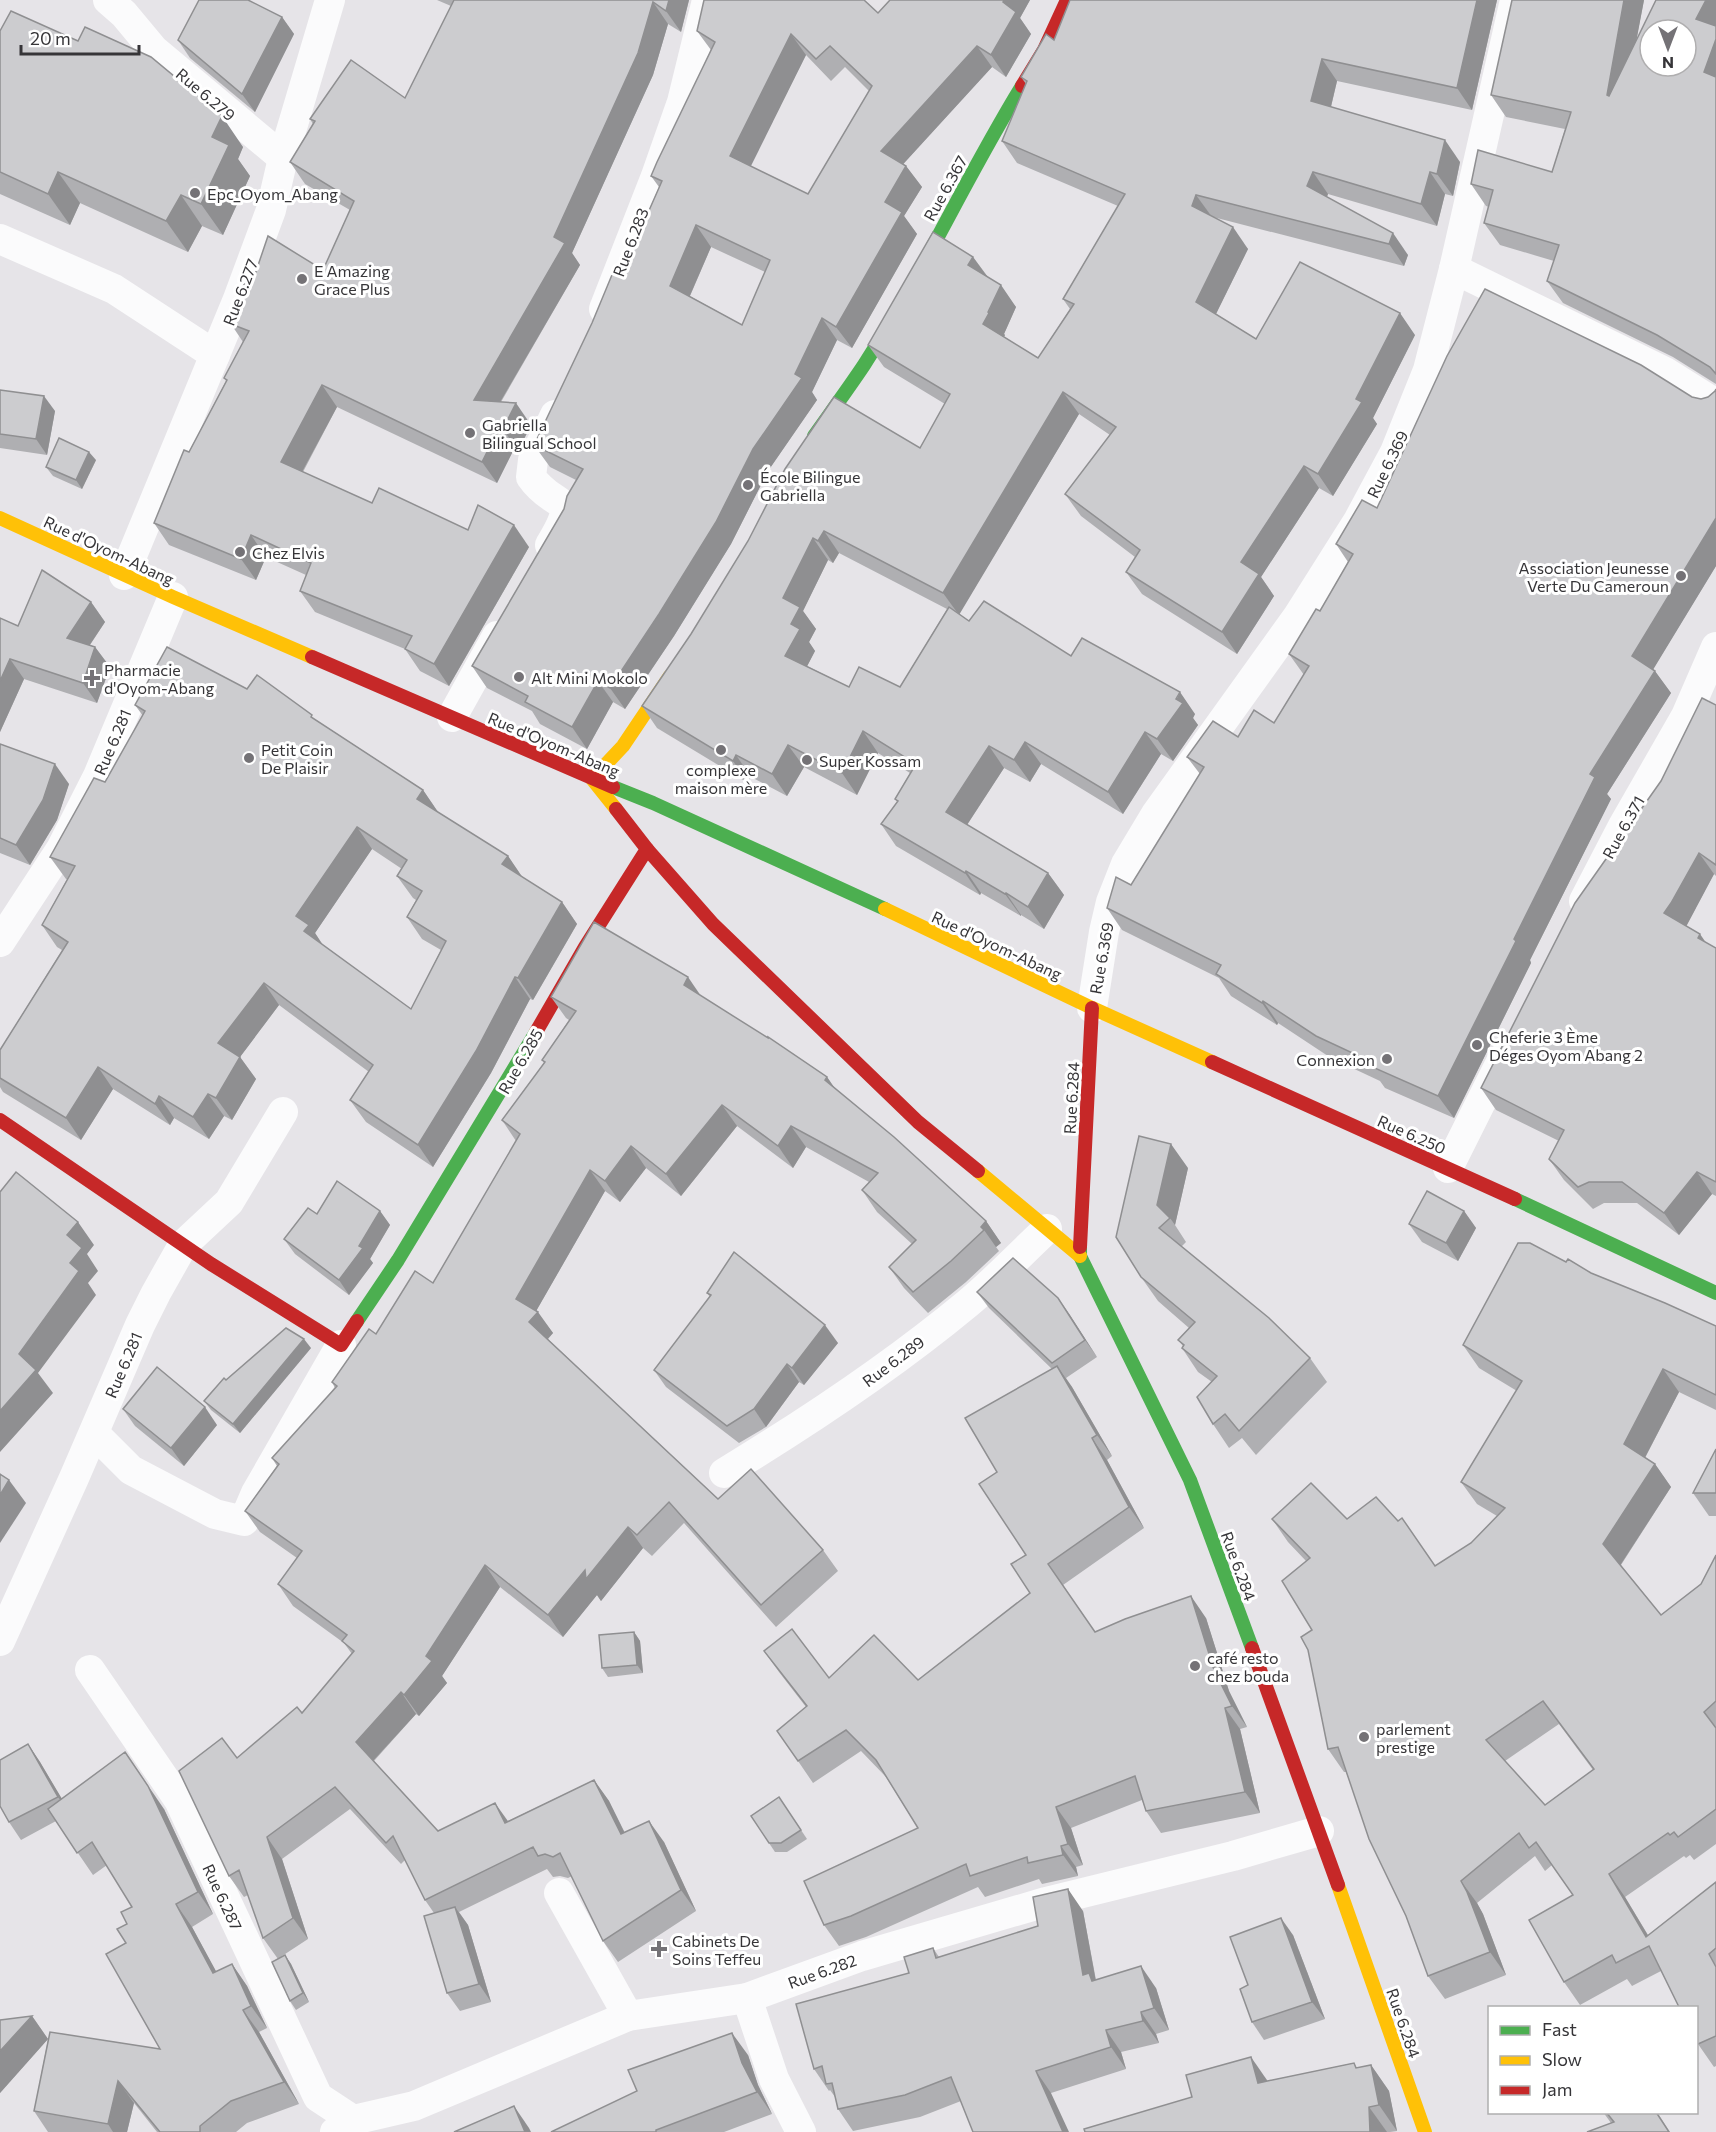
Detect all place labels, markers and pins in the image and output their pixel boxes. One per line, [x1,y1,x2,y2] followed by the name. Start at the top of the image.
[207,184,338,203] place label: Epc_Oyom_Abang
[188,186,202,200] marker: Epc_Oyom_Abang
[314,261,390,298] place label: E Amazing Grace Plus
[295,272,309,286] marker: E Amazing Grace Plus
[482,415,597,452] place label: Gabriella Bilingual School
[463,426,477,440] marker: Gabriella Bilingual School
[760,467,860,504] place label: École Bilingue Gabriella
[741,478,755,492] marker: École Bilingue Gabriella
[252,543,325,562] place label: Chez Elvis
[233,545,247,559] marker: Chez Elvis
[1518,558,1669,595] place label: Association Jeunesse Verte Du Cameroun
[1674,569,1688,583] marker: Association Jeunesse Verte Du Cameroun
[104,660,215,697] place label: Pharmacie d'Oyom-Abang
[531,668,648,687] place label: Alt Mini Mokolo
[512,670,526,684] marker: Alt Mini Mokolo
[85,671,99,685] marker: Pharmacie d'Oyom-Abang
[261,740,333,777] place label: Petit Coin De Plaisir
[714,743,728,757] marker: complexe maison mère
[242,751,256,765] marker: Petit Coin De Plaisir
[819,751,921,770] place label: Super Kossam
[800,753,814,767] marker: Super Kossam
[675,760,767,797] place label: complexe maison mère
[1489,1027,1643,1064] place label: Cheferie 3 Ème Déges Oyom Abang 2
[1470,1038,1484,1052] marker: Cheferie 3 Ème Déges Oyom Abang 2
[1296,1050,1375,1069] place label: Connexion
[1380,1052,1394,1066] marker: Connexion
[1207,1648,1289,1685] place label: café resto chez bouda
[1188,1659,1202,1673] marker: café resto chez bouda
[1376,1719,1451,1756] place label: parlement prestige
[1357,1730,1371,1744] marker: parlement prestige
[672,1931,761,1968] place label: Cabinets De Soins Teffeu
[650,1940,668,1958] marker: Cabinets De Soins Teffeu

